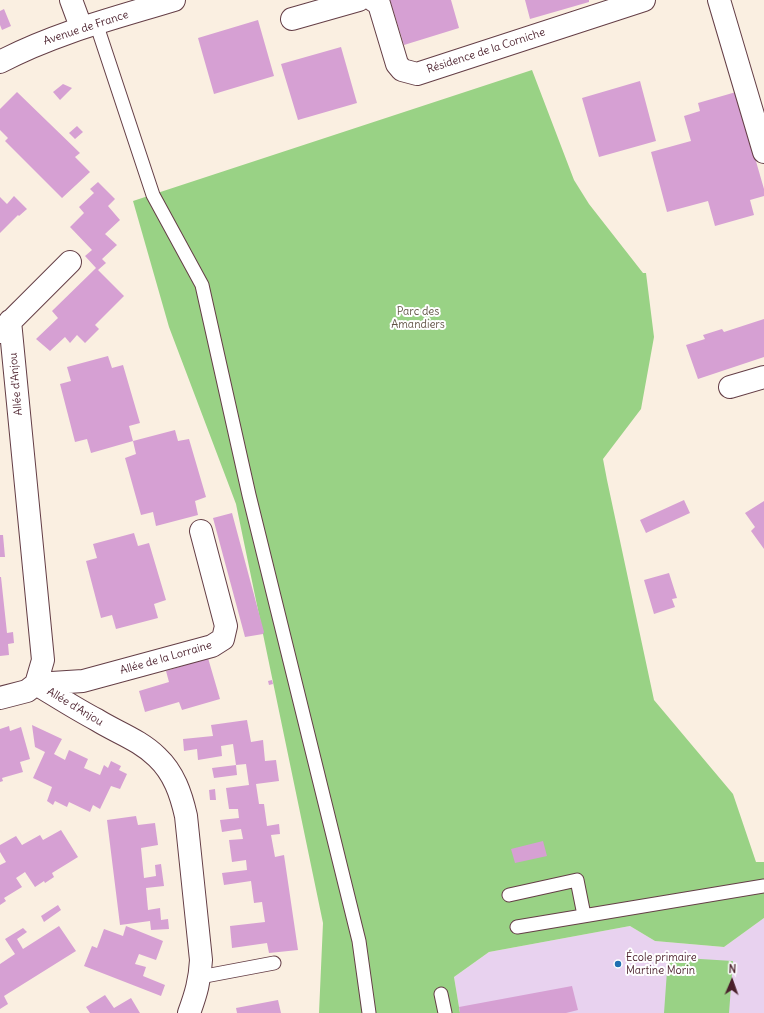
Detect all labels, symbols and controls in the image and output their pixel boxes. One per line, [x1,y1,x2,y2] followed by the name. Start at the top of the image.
[42,8,130,48] street label: Avenue de France
[425,26,547,76] street label: Résidence de la Corniche
[391,305,445,331] park label: Parc des Amandiers
[7,352,25,416] street label: Allée d'Anjou
[119,639,213,677] street label: Allée de la Lorraine
[45,685,105,729] street label: Allée d'Anjou
[626,951,697,977] place label: École primaire Martine Morin
[613,959,623,969] marker: École primaire Martine Morin
[712,961,752,1001] north arrow
[728,962,736,976] text: N

